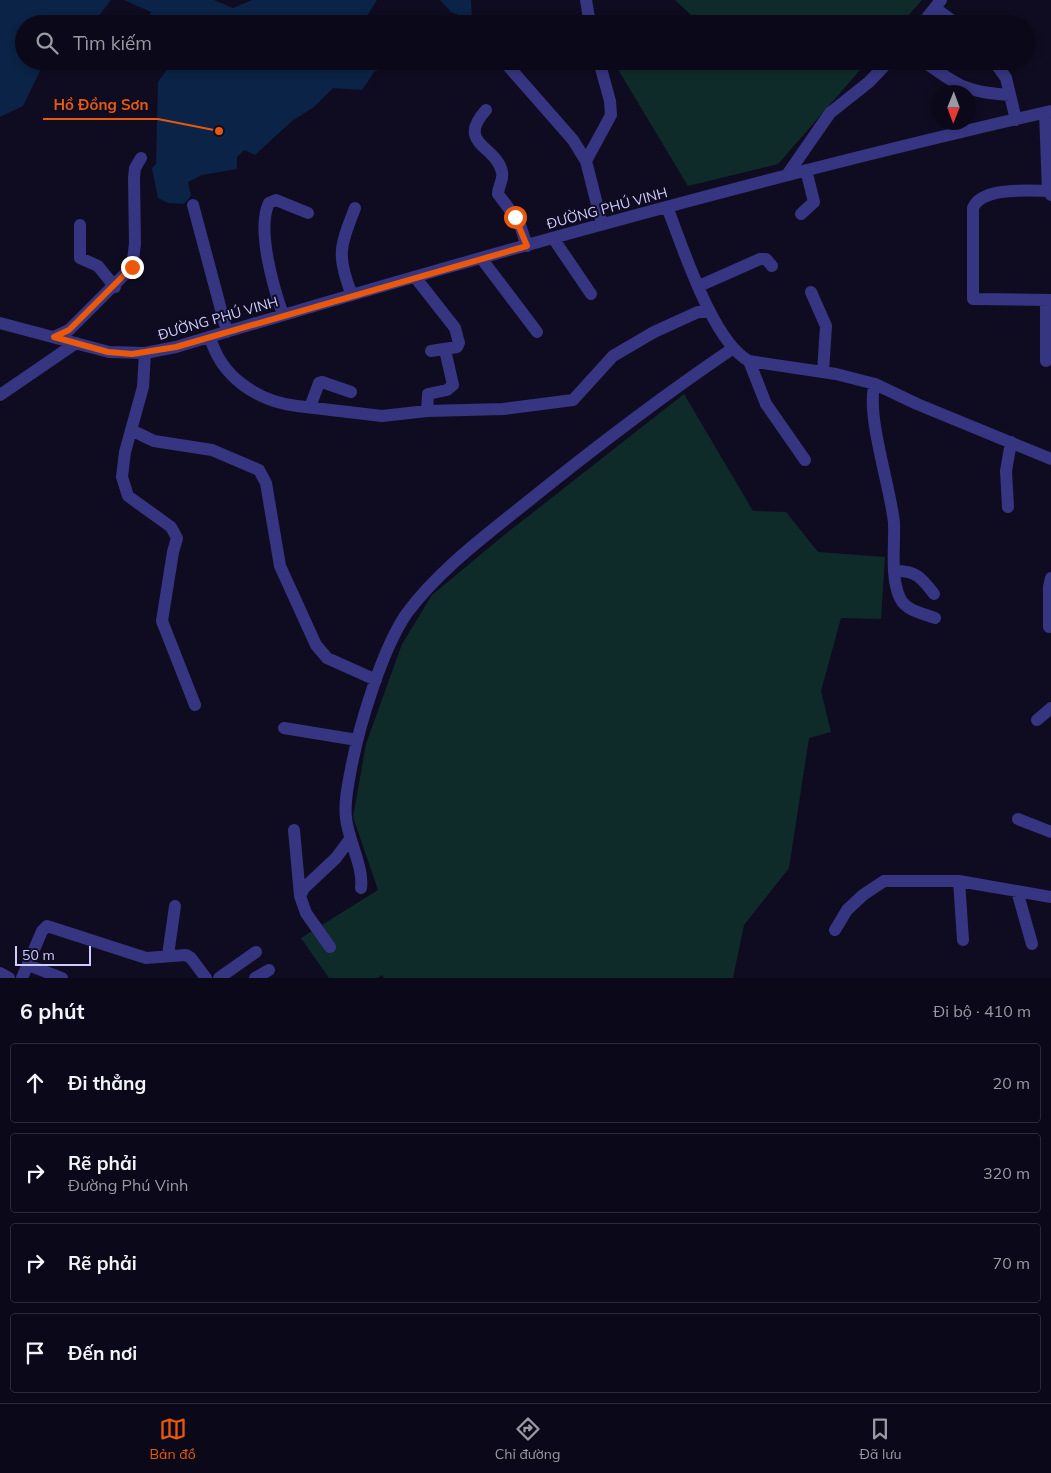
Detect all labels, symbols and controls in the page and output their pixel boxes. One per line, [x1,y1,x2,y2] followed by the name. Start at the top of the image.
[15,15,1036,70] search box
[33,29,61,57] icon: search
[73,31,152,55] text: Tìm kiếm
[931,85,976,130] north arrow
[43,89,158,119] callout: Hồ Đồng Sơn
[54,95,149,114] text: Hồ Đồng Sơn
[545,183,669,233] street label: ĐƯỜNG PHÚ VINH
[504,206,527,229] route start
[121,256,144,279] route end
[156,292,280,344] street label: ĐƯỜNG PHÚ VINH
[15,943,91,966] scale bar
[22,946,55,964] text: 50 m
[20,998,85,1024] text: 6 phút
[933,1001,1031,1021] text: Đi bộ · 410 m
[21,1069,49,1097] icon: ahead
[68,1071,146,1095] text: Đi thẳng
[993,1073,1030,1093] text: 20 m
[68,1151,137,1175] text: Rẽ phải
[21,1159,49,1187] icon: right
[983,1163,1030,1183] text: 320 m
[68,1175,188,1195] text: Đường Phú Vinh
[21,1249,49,1277] icon: right
[68,1251,137,1275] text: Rẽ phải
[993,1253,1030,1273] text: 70 m
[21,1339,49,1367] icon: arrive
[68,1341,137,1365] text: Đến nơi
[149,1415,196,1463] tab: Bản đồ
[495,1415,561,1463] tab: Chỉ đường
[859,1415,901,1463] tab: Đã lưu

